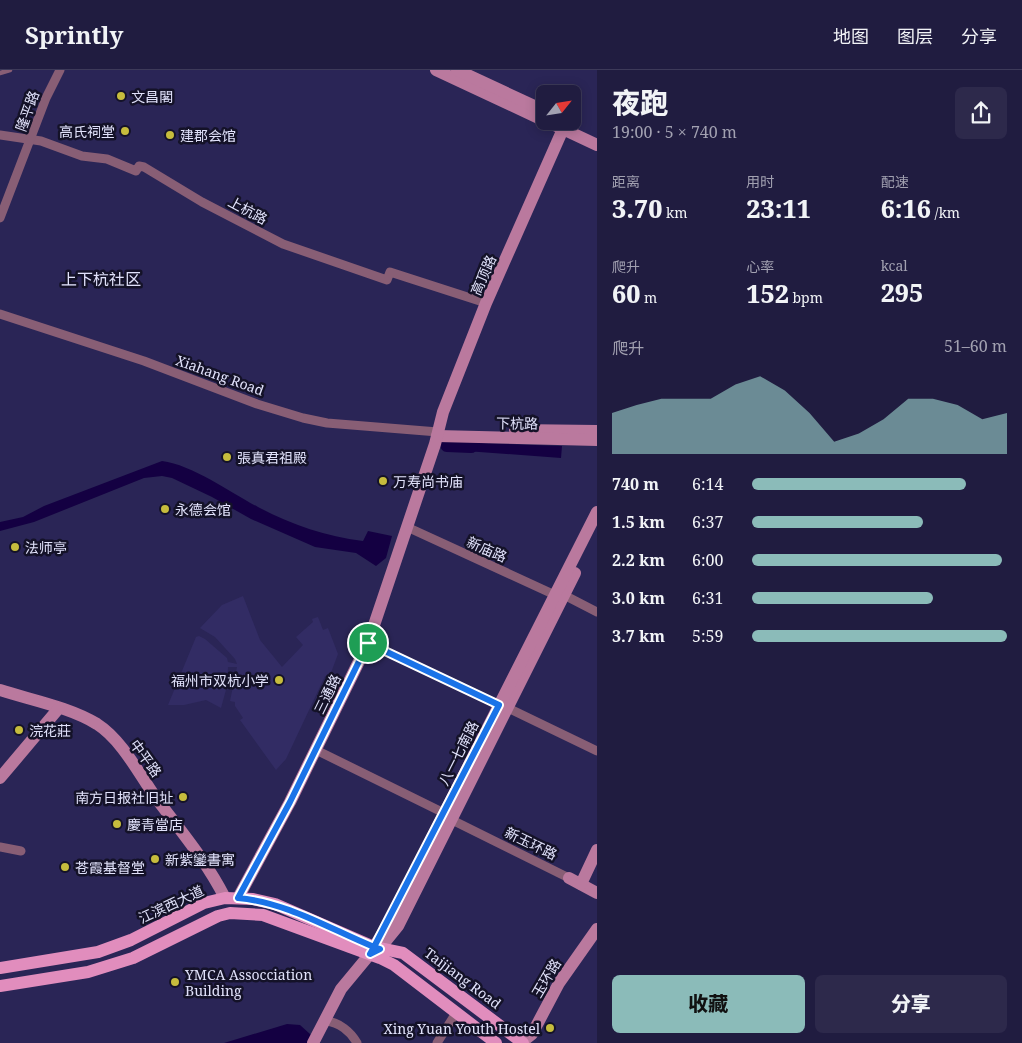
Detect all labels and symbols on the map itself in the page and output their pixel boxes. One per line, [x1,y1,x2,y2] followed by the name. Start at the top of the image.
[536,85,581,130] north arrow
[131,87,173,106] place label: 文昌閣
[11,88,43,134] street label: 隆平路
[115,90,127,102] marker: 文昌閣
[59,122,115,141] place label: 高氏祠堂
[119,125,131,137] marker: 高氏祠堂
[180,126,236,145] place label: 建郡会馆
[164,129,176,141] marker: 建郡会馆
[225,192,271,228] street label: 上杭路
[466,252,500,298] street label: 高顶路
[61,268,141,290] district label: 上下杭社区
[173,350,267,400] street label: Xiahang Road
[496,413,538,433] street label: 下杭路
[237,448,307,467] place label: 張真君祖殿
[221,451,233,463] marker: 張真君祖殿
[393,472,463,491] place label: 万寿尚书庙
[377,475,389,487] marker: 万寿尚书庙
[175,500,231,519] place label: 永德会馆
[159,503,171,515] marker: 永德会馆
[464,532,510,566] street label: 新庙路
[25,538,67,557] place label: 法师亭
[9,541,21,553] marker: 法师亭
[347,622,389,664] pin
[171,671,269,690] place label: 福州市双杭小学
[309,671,345,717] street label: 三通路
[273,674,285,686] marker: 福州市双杭小学
[434,718,482,788] street label: 八一七南路
[29,721,71,740] place label: 浣花莊
[13,724,25,736] marker: 浣花莊
[126,735,166,781] street label: 中平路
[75,788,173,807] place label: 南方日报社旧址
[177,791,189,803] marker: 南方日报社旧址
[127,815,183,834] place label: 慶青當店
[111,818,123,830] marker: 慶青當店
[502,822,560,864] street label: 新玉环路
[165,850,235,869] place label: 新紫鑾書寓
[149,853,161,865] marker: 新紫鑾書寓
[75,858,145,877] place label: 苍霞基督堂
[59,861,71,873] marker: 苍霞基督堂
[135,881,207,927] street label: 江滨西大道
[421,943,505,1013] street label: Taijiang Road
[527,955,565,1001] street label: 玉环路
[184,965,312,1000] place label: YMCA Assocciation Building
[169,976,181,988] marker: YMCA Assocciation Building
[383,1019,541,1038] place label: Xing Yuan Youth Hostel
[544,1022,556,1034] marker: Xing Yuan Youth Hostel

